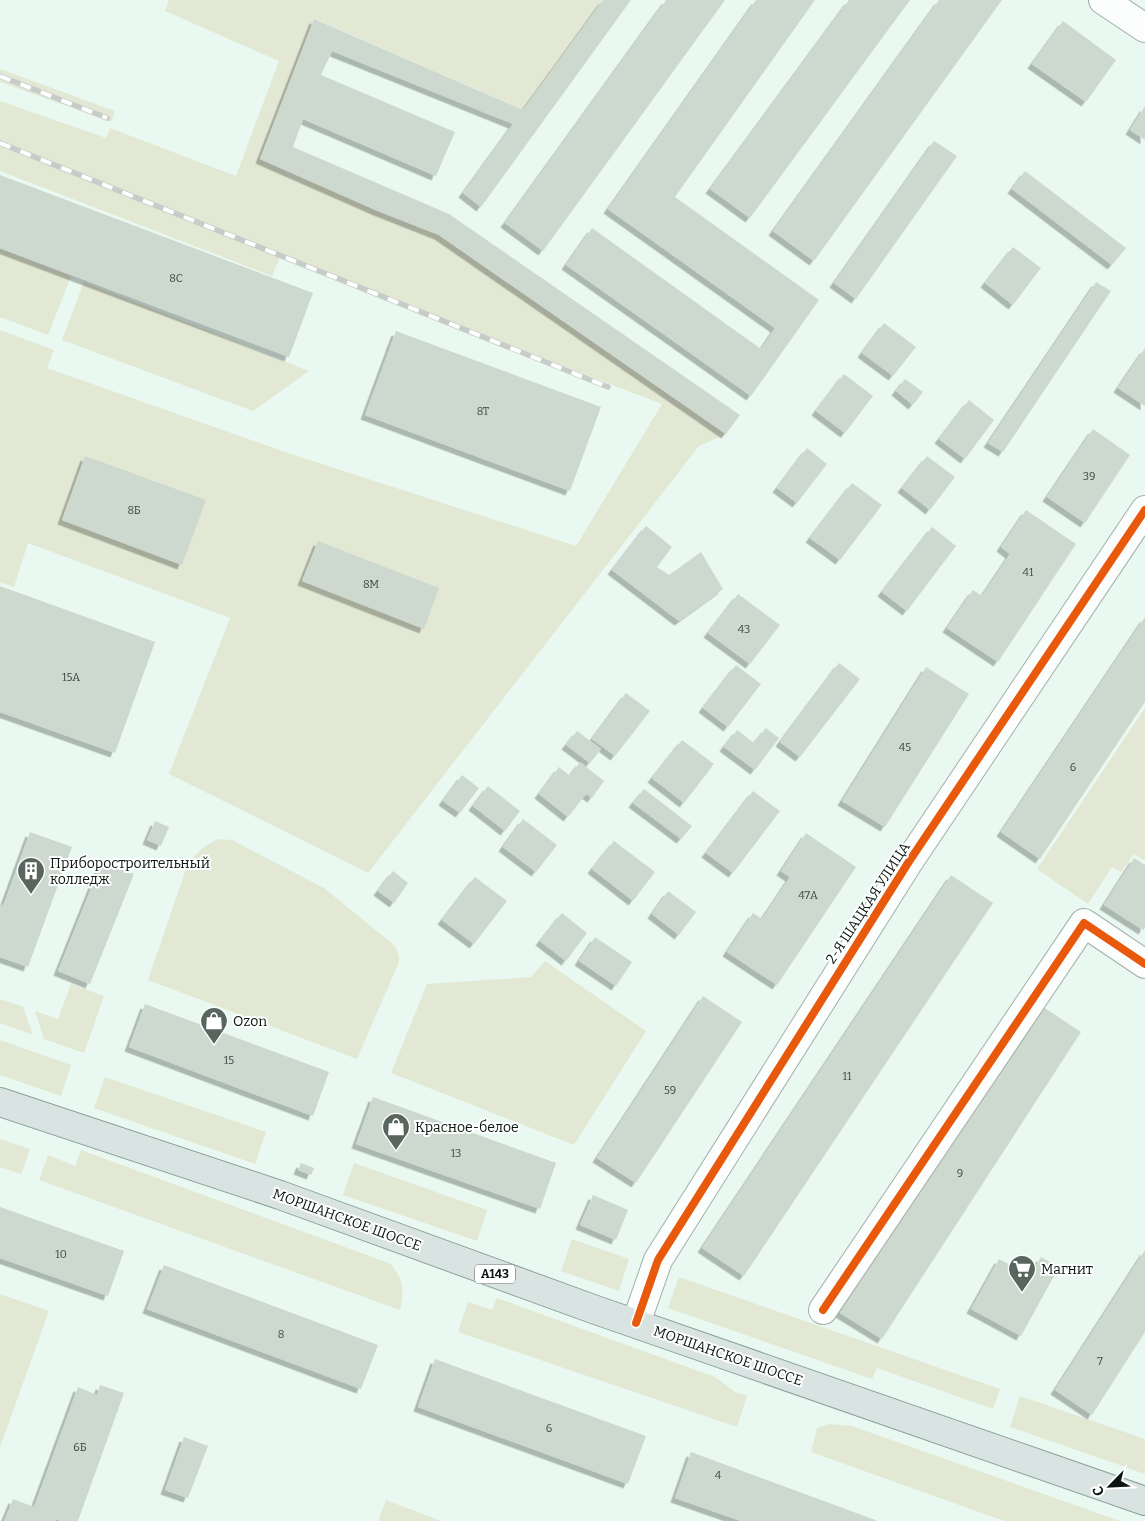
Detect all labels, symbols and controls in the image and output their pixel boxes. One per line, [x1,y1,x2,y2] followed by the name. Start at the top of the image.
[169,272,183,285] house number: 8С
[477,405,490,418] house number: 8Т
[1083,470,1095,483] house number: 39
[127,504,141,517] house number: 8Б
[1023,566,1034,579] house number: 41
[363,578,379,591] house number: 8М
[738,623,750,636] house number: 43
[62,671,80,684] house number: 15А
[899,741,911,754] house number: 45
[1070,761,1076,774] house number: 6
[822,839,914,967] street label: 2-Я ШАЦКАЯ УЛИЦА
[50,855,210,888] place label: Приборостроительный колледж
[16,856,46,895] building icon: Приборостроительный колледж
[798,889,818,902] house number: 47А
[199,1006,229,1045] shop icon: Ozon
[233,1013,267,1030] place label: Ozon
[224,1054,234,1067] house number: 15
[843,1070,852,1083] house number: 11
[664,1084,676,1097] house number: 59
[381,1112,411,1151] shop icon: Красное-белое
[415,1119,519,1136] place label: Красное-белое
[451,1147,461,1160] house number: 13
[957,1167,963,1180] house number: 9
[270,1185,424,1255] street label: МОРШАНСКОЕ ШОССЕ
[55,1248,67,1261] house number: 10
[1007,1254,1037,1293] supermarket icon: Магнит
[1041,1261,1093,1278] place label: Магнит
[475,1264,515,1284] road number: А143
[651,1322,805,1390] street label: МОРШАНСКОЕ ШОССЕ
[278,1328,284,1341] house number: 8
[1097,1355,1103,1368] house number: 7
[546,1422,552,1435] house number: 6
[73,1441,87,1454] house number: 6Б
[1085,1461,1135,1511] north arrow
[715,1469,722,1482] house number: 4
[1089,1483,1108,1499] text: С

